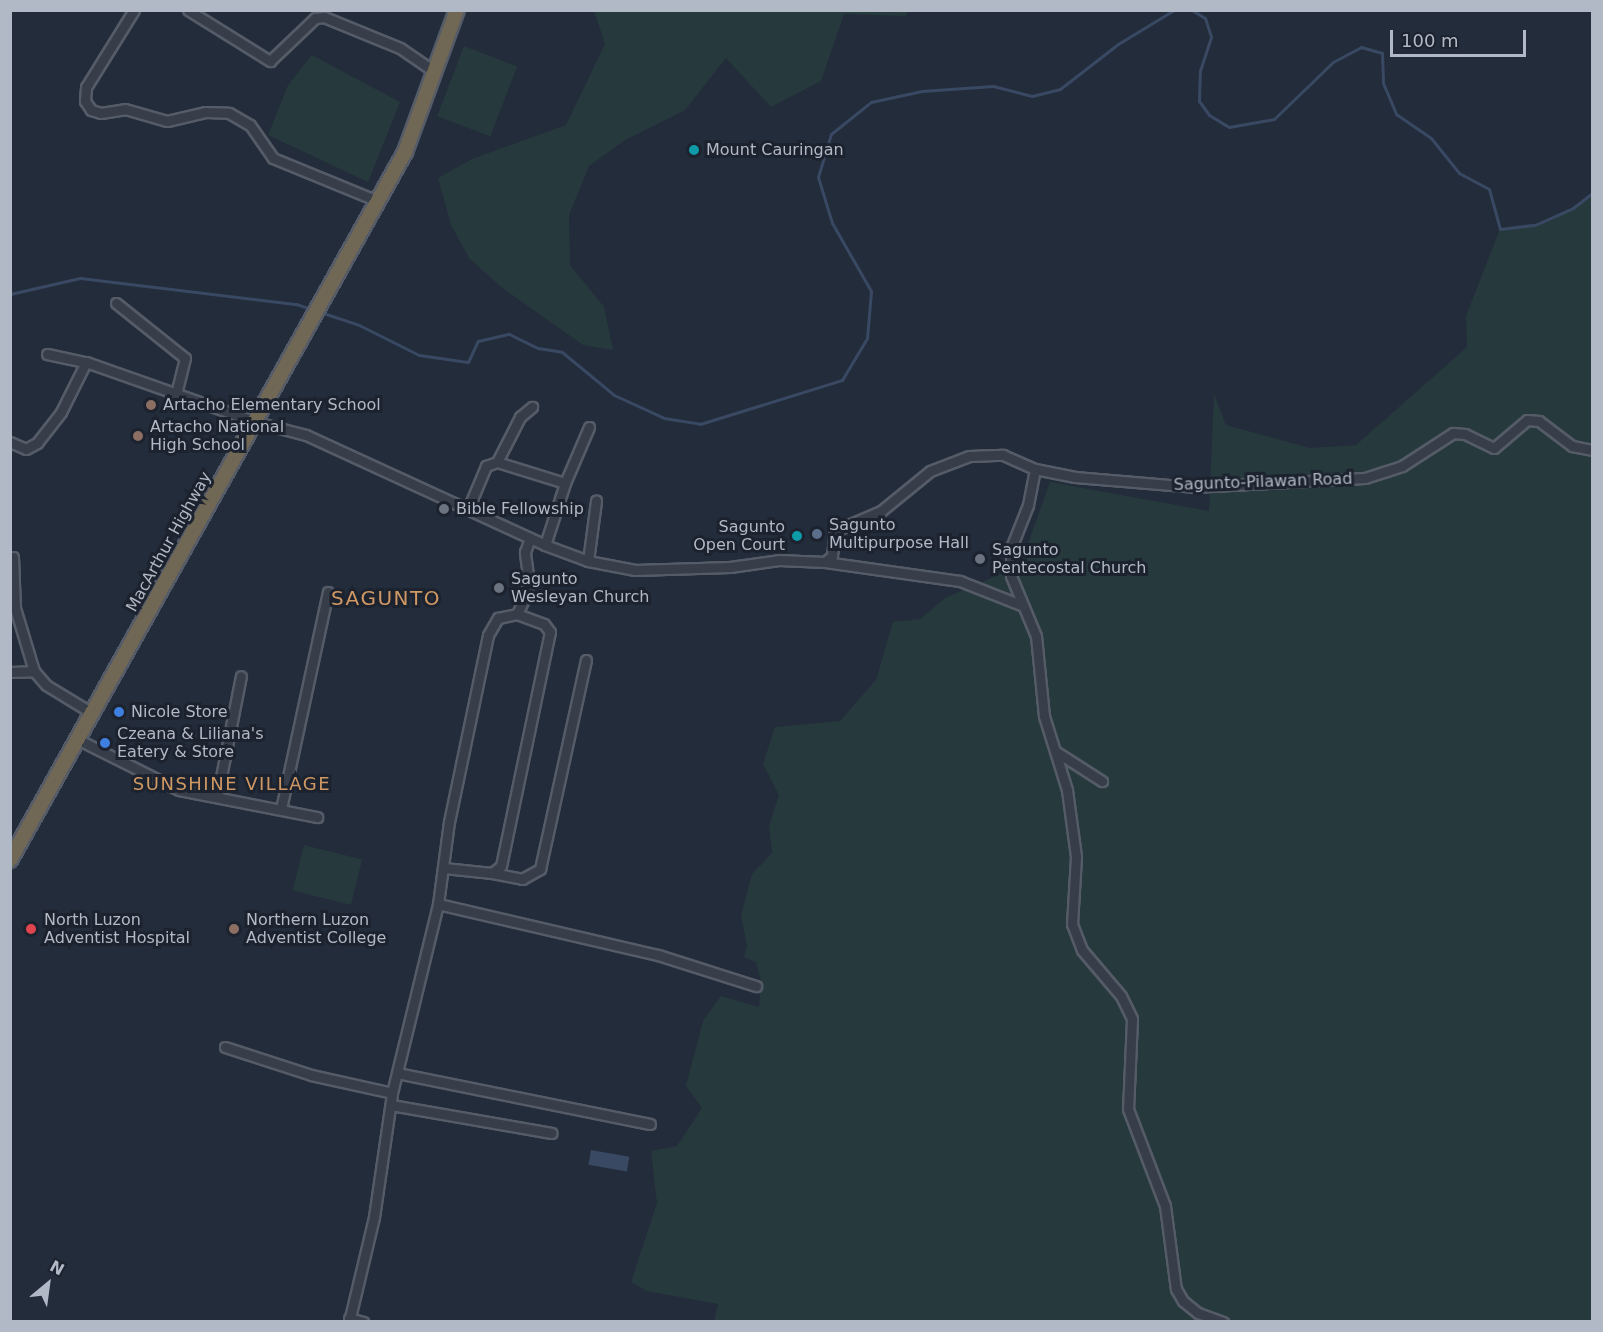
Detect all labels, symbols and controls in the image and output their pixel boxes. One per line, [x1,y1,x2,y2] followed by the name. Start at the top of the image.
[1393,18,1530,56] scale bar
[1401,30,1459,51] text: 100 m
[706,140,844,160] place label: Mount Cauringan
[687,143,701,157] marker: Mount Cauringan
[163,395,381,415] place label: Artacho Elementary School
[144,398,158,412] marker: Artacho Elementary School
[150,417,284,455] place label: Artacho National High School
[131,429,145,443] marker: Artacho National High School
[122,469,216,615] street label: MacArthur Highway
[1173,469,1353,495] street label: Sagunto-Pilawan Road
[456,499,584,519] place label: Bible Fellowship
[437,502,451,516] marker: Bible Fellowship
[829,515,969,553] place label: Sagunto Multipurpose Hall
[693,517,785,555] place label: Sagunto Open Court
[810,527,824,541] marker: Sagunto Multipurpose Hall
[790,529,804,543] marker: Sagunto Open Court
[992,540,1146,578] place label: Sagunto Pentecostal Church
[973,552,987,566] marker: Sagunto Pentecostal Church
[511,569,649,607] place label: Sagunto Wesleyan Church
[492,581,506,595] marker: Sagunto Wesleyan Church
[331,586,441,610] district label: SAGUNTO
[131,702,228,722] place label: Nicole Store
[112,705,126,719] marker: Nicole Store
[117,724,264,762] place label: Czeana & Liliana's Eatery & Store
[98,736,112,750] marker: Czeana & Liliana's Eatery & Store
[133,773,331,795] district label: SUNSHINE VILLAGE
[44,910,190,948] place label: North Luzon Adventist Hospital
[246,910,386,948] place label: Northern Luzon Adventist College
[22,920,40,938] marker: North Luzon Adventist Hospital
[227,922,241,936] marker: Northern Luzon Adventist College
[18,1254,78,1314] north arrow
[47,1256,67,1279] text: N

